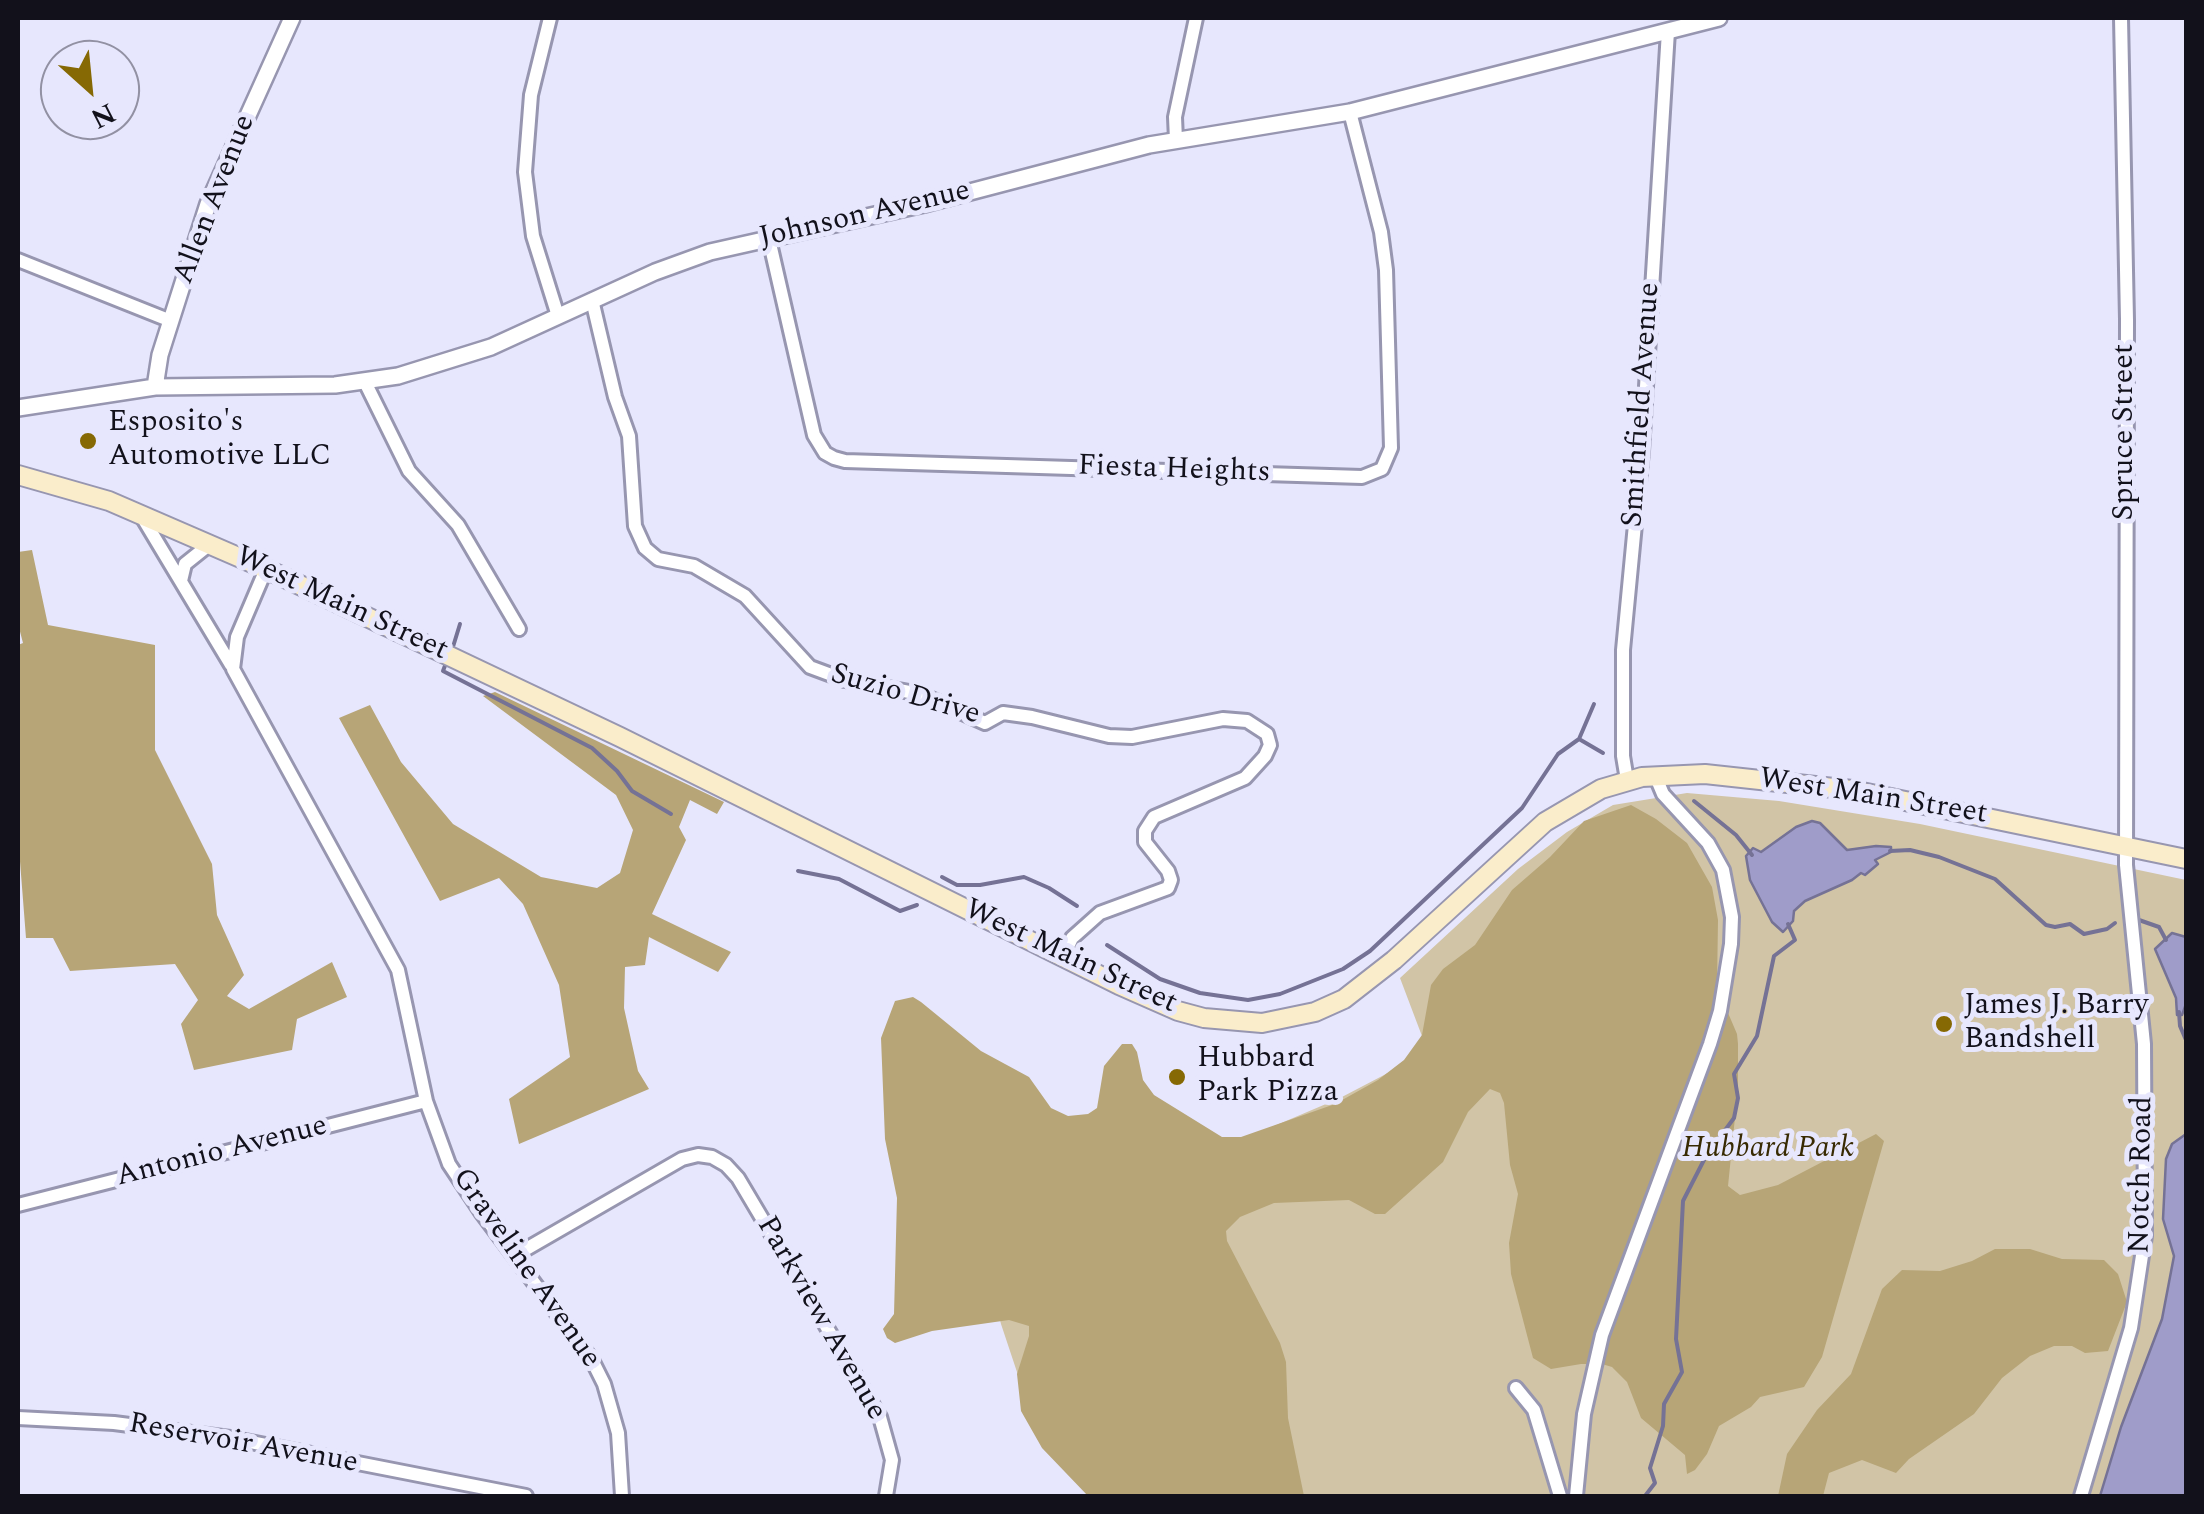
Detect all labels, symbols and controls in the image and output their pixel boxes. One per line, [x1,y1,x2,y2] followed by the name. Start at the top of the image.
[40,40,140,140] north arrow
[83,91,123,140] text: N
[167,110,265,290] street label: Allen Avenue
[756,174,974,258] street label: Johnson Avenue
[1616,281,1670,529] street label: Smithfield Avenue
[2108,344,2144,520] street label: Spruce Street
[108,406,331,476] place label: Esposito's Automotive LLC
[77,430,99,452] marker: Esposito's Automotive LLC
[1077,450,1271,492] street label: Fiesta Heights
[229,540,453,670] street label: West Main Street
[826,658,984,734] street label: Suzio Drive
[1756,762,1990,834] street label: West Main Street
[958,893,1182,1023] street label: West Main Street
[1964,989,2148,1060] place label: James J. Barry Bandshell
[1933,1013,1955,1035] marker: James J. Barry Bandshell
[1197,1042,1338,1112] place label: Hubbard Park Pizza
[1166,1066,1188,1088] marker: Hubbard Park Pizza
[2124,1096,2162,1254] street label: Notch Road
[113,1109,331,1197] street label: Antonio Avenue
[1682,1132,1854,1168] park label: Hubbard Park
[443,1162,607,1376] street label: Graveline Avenue
[747,1211,893,1427] street label: Parkview Avenue
[126,1407,360,1483] street label: Reservoir Avenue

